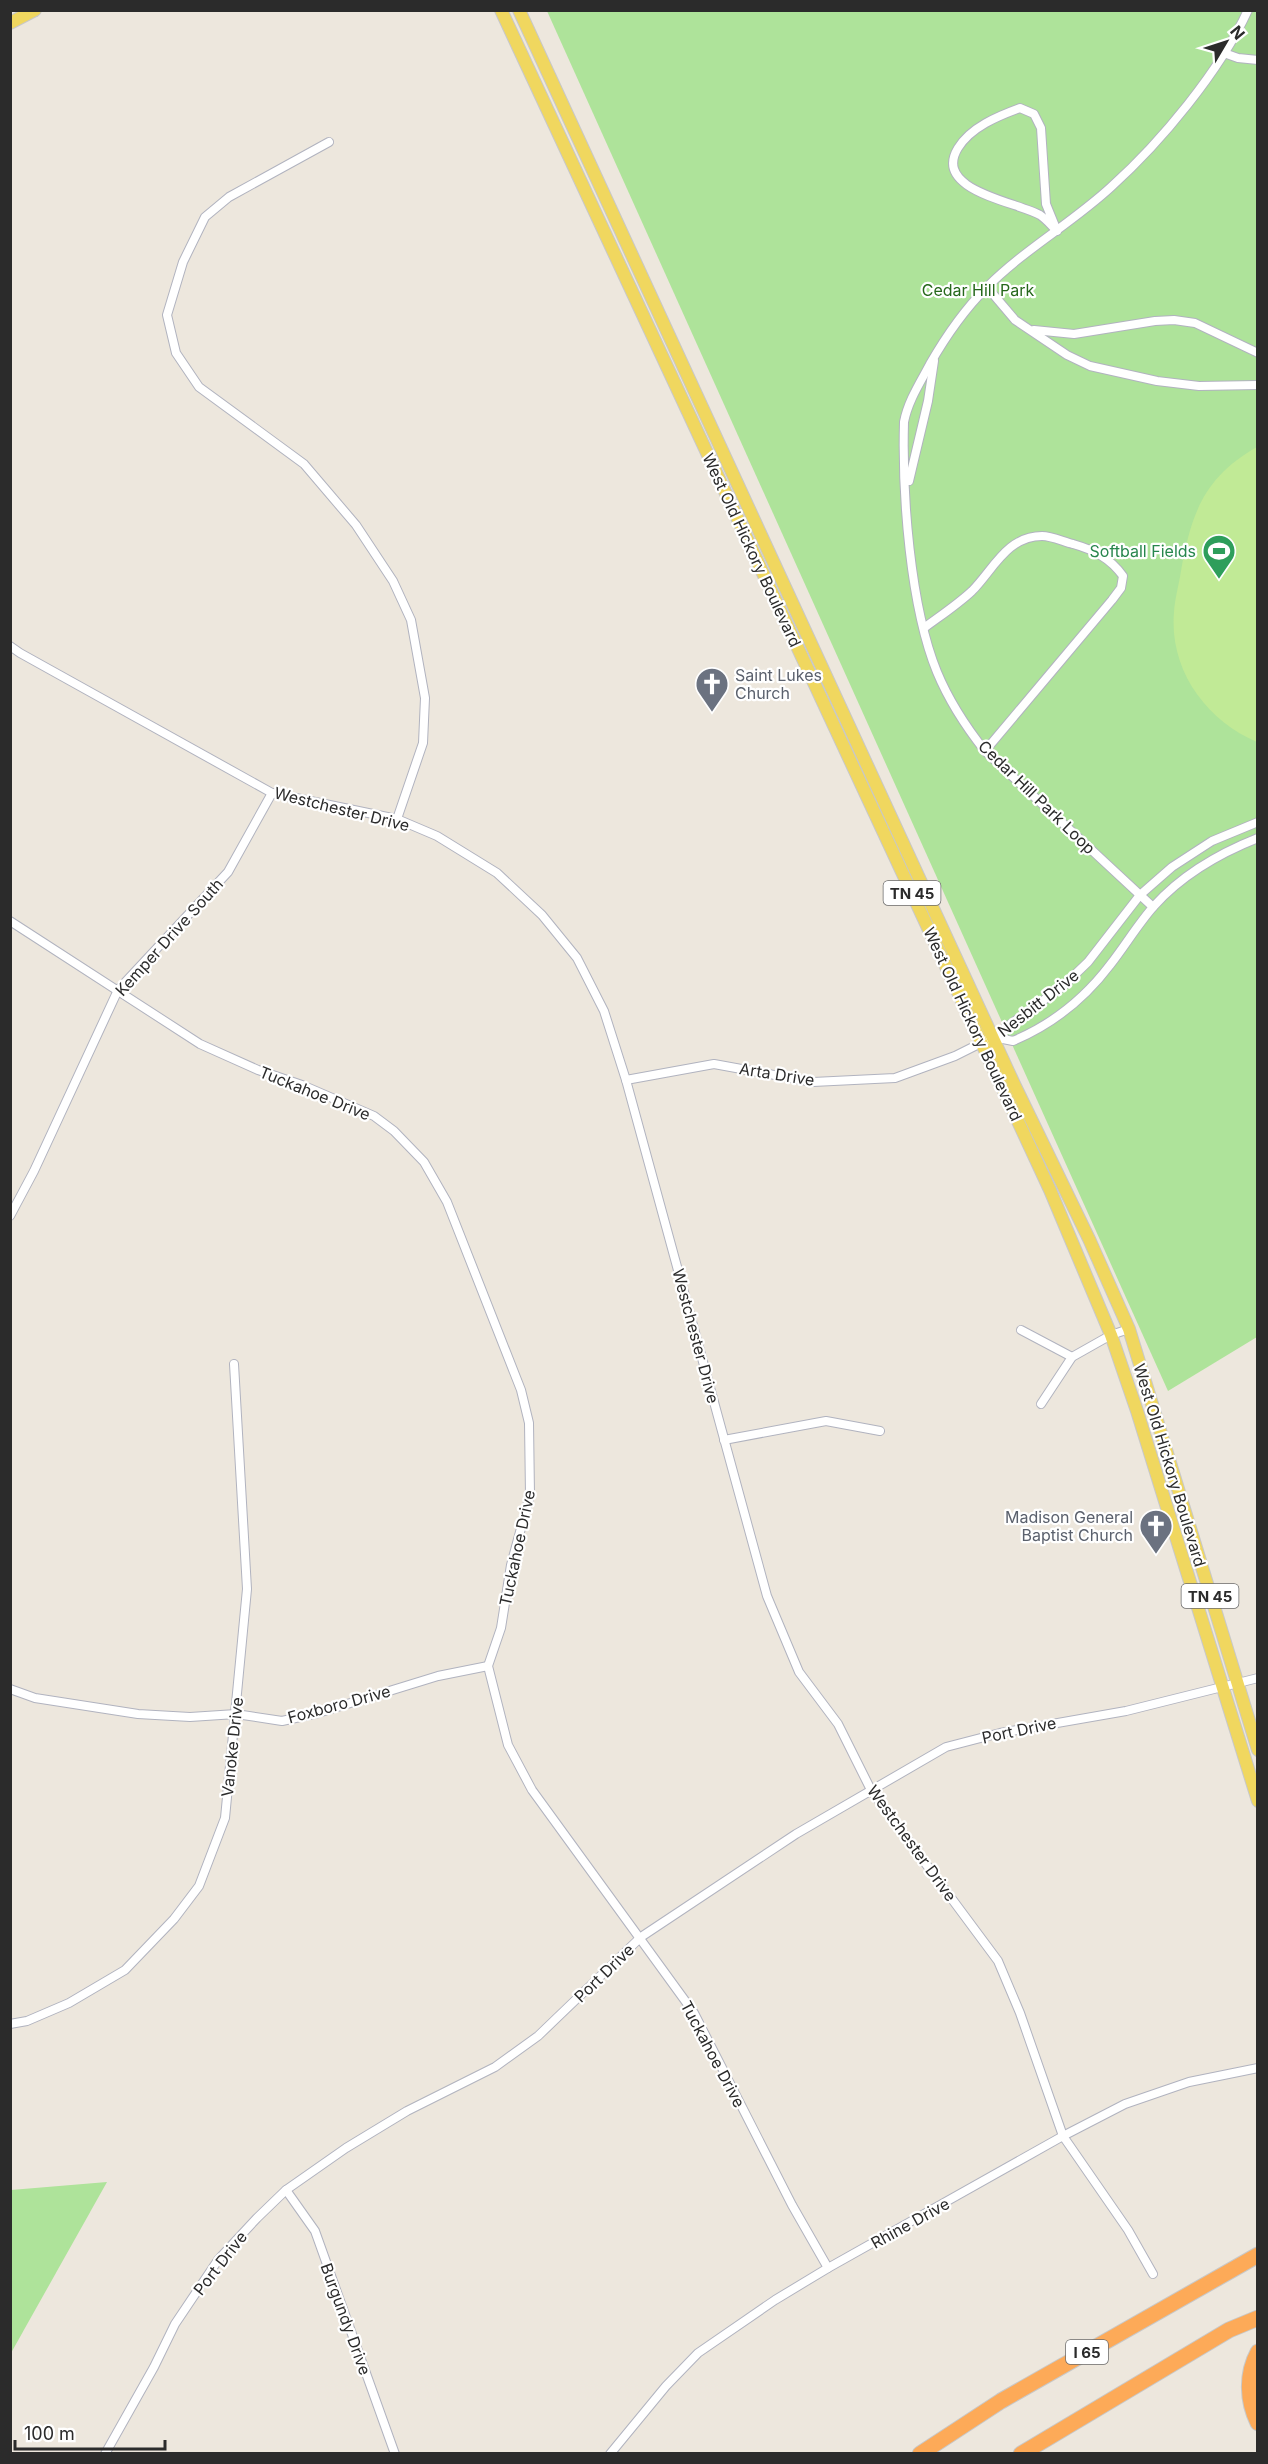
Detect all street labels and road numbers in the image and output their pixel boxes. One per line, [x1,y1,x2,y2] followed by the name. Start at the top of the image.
[698,450,806,650] street label: West Old Hickory Boulevard
[974,736,1100,858] street label: Cedar Hill Park Loop
[272,783,412,835] street label: Westchester Drive
[111,874,227,1000] street label: Kemper Drive South
[884,881,940,905] road number: TN 45
[919,924,1027,1124] street label: West Old Hickory Boulevard
[993,965,1083,1041] street label: Nesbitt Drive
[738,1058,816,1090] street label: Arta Drive
[256,1062,374,1124] street label: Tuckahoe Drive
[668,1266,724,1406] street label: Westchester Drive
[1130,1361,1210,1569] street label: West Old Hickory Boulevard
[495,1488,539,1608] street label: Tuckahoe Drive
[1182,1584,1238,1608] road number: TN 45
[285,1681,393,1727] street label: Foxboro Drive
[217,1696,247,1798] street label: Vanoke Drive
[980,1712,1058,1748] street label: Port Drive
[863,1781,961,1905] street label: Westchester Drive
[570,1940,638,2006] street label: Port Drive
[676,1997,750,2111] street label: Tuckahoe Drive
[867,2193,953,2253] street label: Rhine Drive
[189,2227,251,2299] street label: Port Drive
[317,2260,375,2378] street label: Burgundy Drive
[1066,2340,1108,2364] road number: I 65

